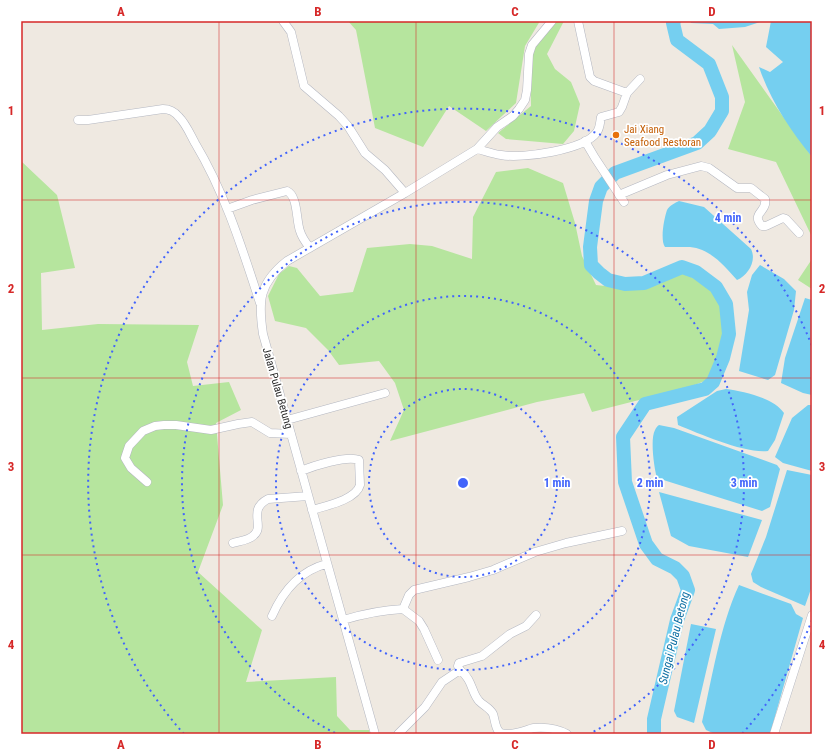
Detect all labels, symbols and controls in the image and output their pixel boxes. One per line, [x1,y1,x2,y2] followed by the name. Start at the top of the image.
[117,4,125,19] text: A
[314,4,322,19] text: B
[511,4,519,19] text: C
[708,4,716,19] text: D
[8,103,14,118] text: 1
[819,103,825,118] text: 1
[624,123,701,149] place label: Jai Xiang Seafood Restoran
[611,130,621,140] marker: Jai Xiang Seafood Restoran
[715,211,741,225] text: 4 min
[8,281,15,296] text: 2
[819,281,826,296] text: 2
[260,346,295,430] street label: Jalan Pulau Betung
[8,459,14,474] text: 3
[819,459,825,474] text: 3
[456,476,470,490] centre of rings
[544,476,570,490] text: 1 min
[637,476,663,490] text: 2 min
[731,476,757,490] text: 3 min
[656,590,692,686] water label: Sungai Pulau Betong
[8,637,15,652] text: 4
[819,637,826,652] text: 4
[117,737,125,752] text: A
[314,737,322,752] text: B
[511,737,519,752] text: C
[708,737,716,752] text: D

